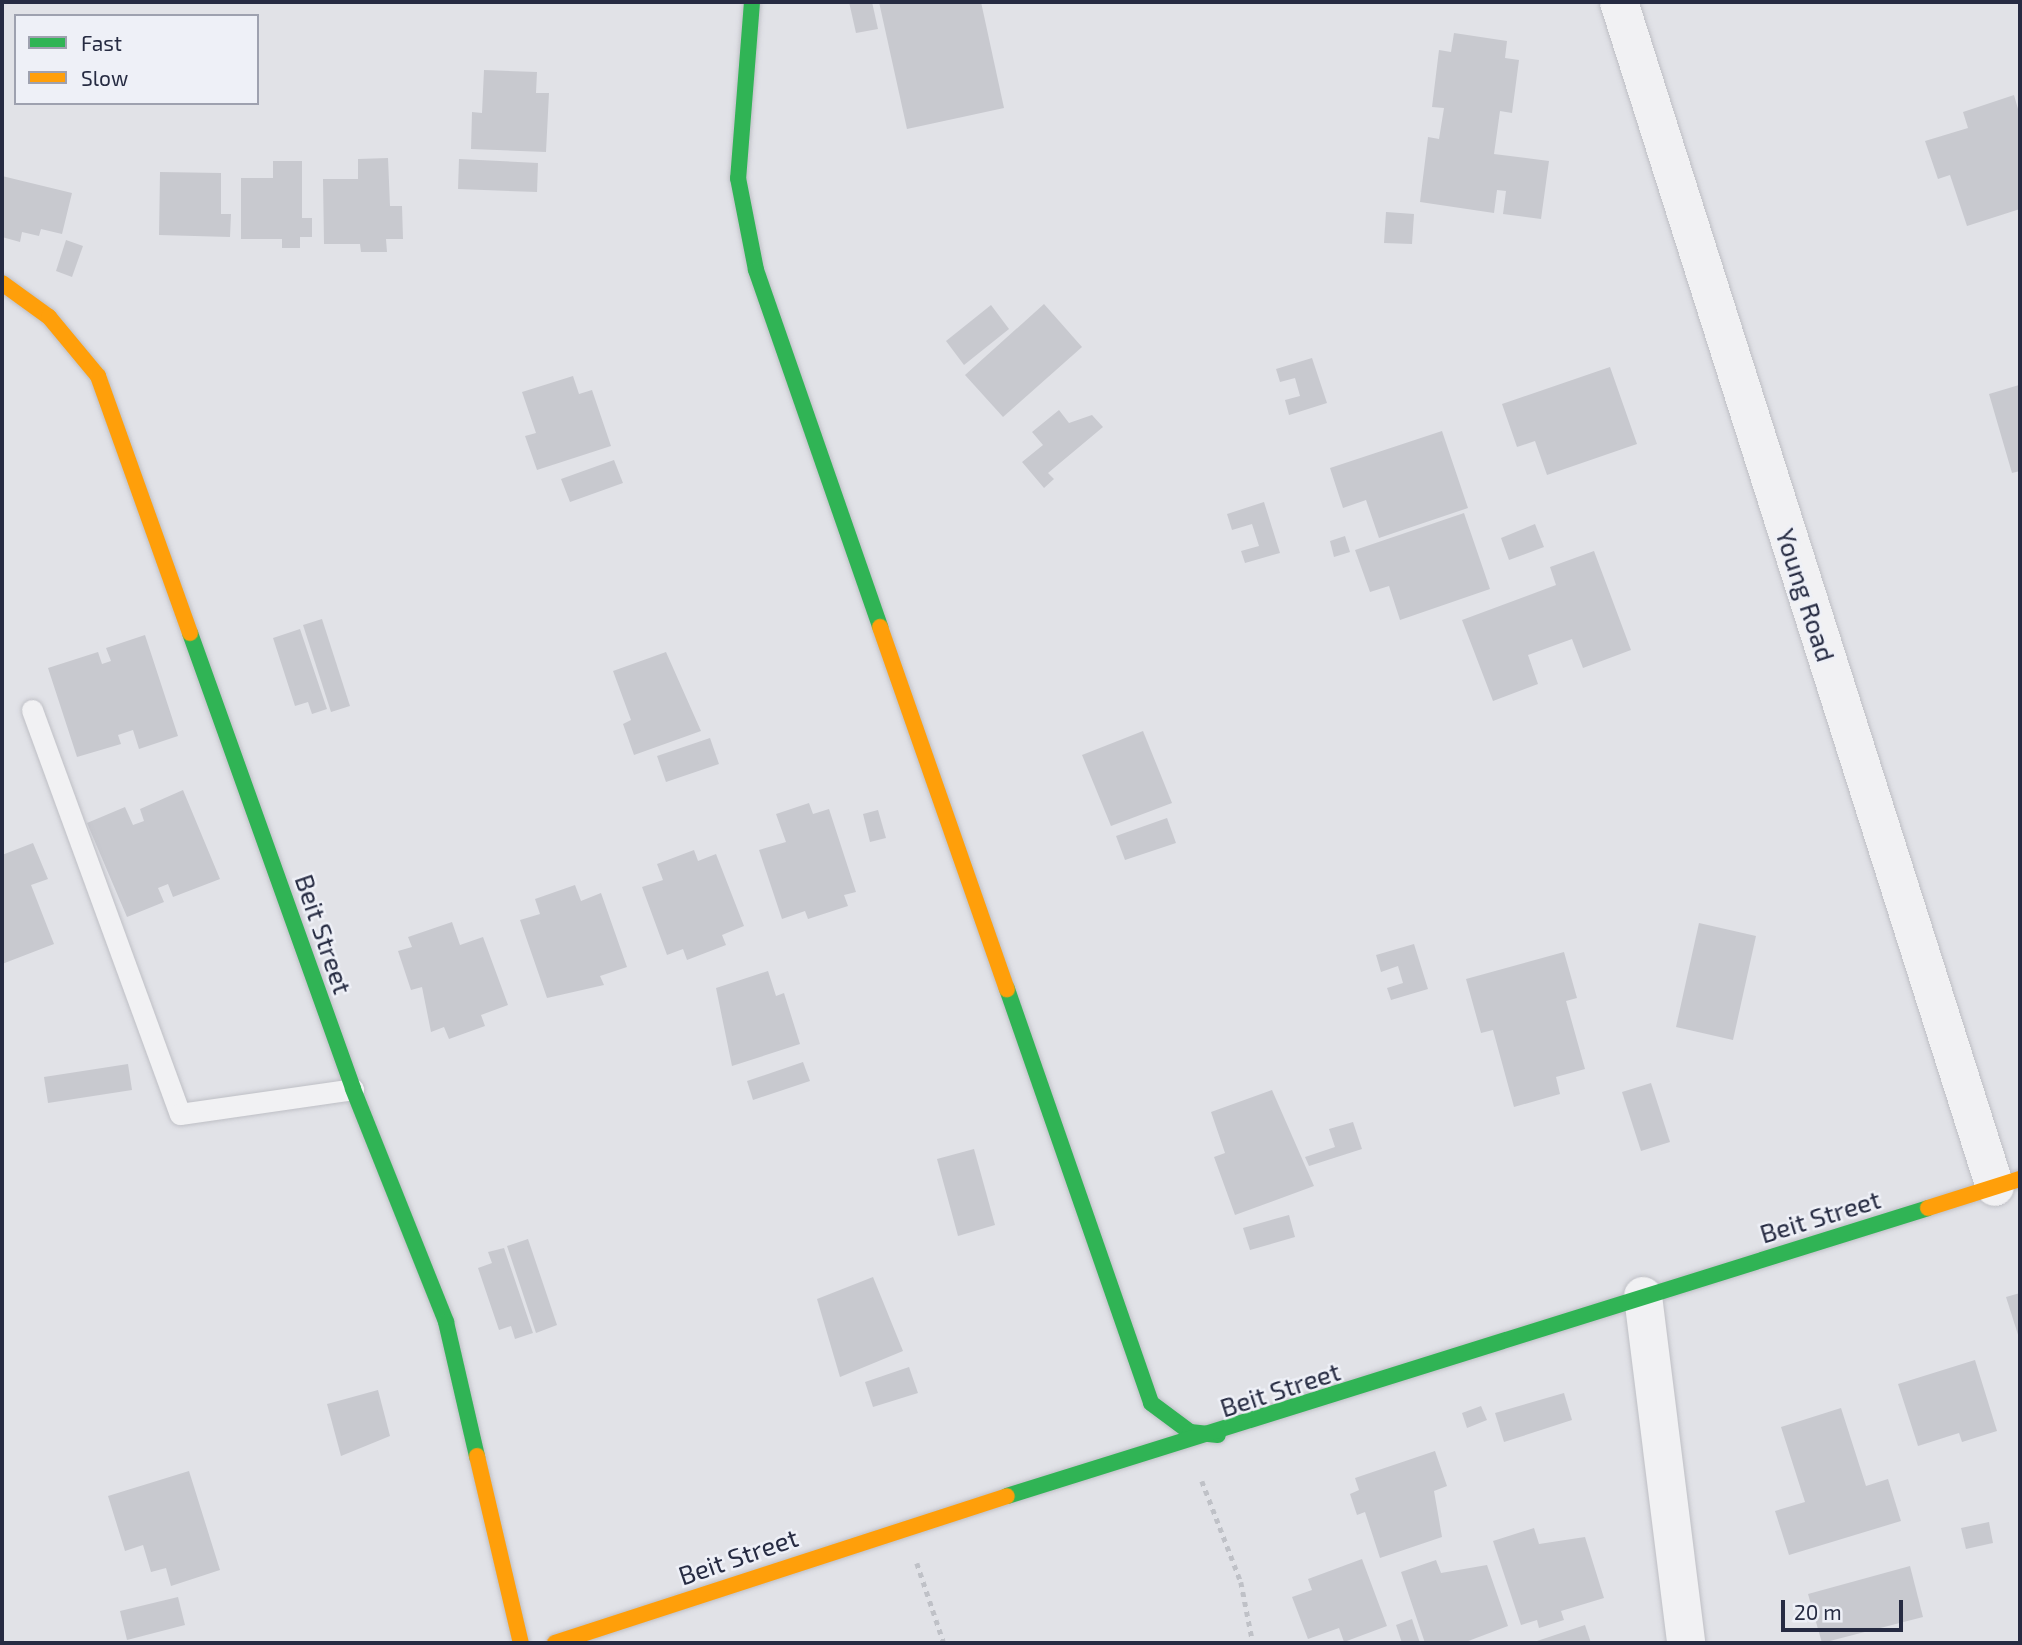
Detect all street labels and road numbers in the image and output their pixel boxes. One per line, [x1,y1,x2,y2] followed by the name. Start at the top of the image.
[1770,525,1842,665] street label: Young Road
[289,870,359,998] street label: Beit Street
[1756,1183,1884,1249] street label: Beit Street
[1216,1355,1344,1423] street label: Beit Street
[674,1521,802,1591] street label: Beit Street

